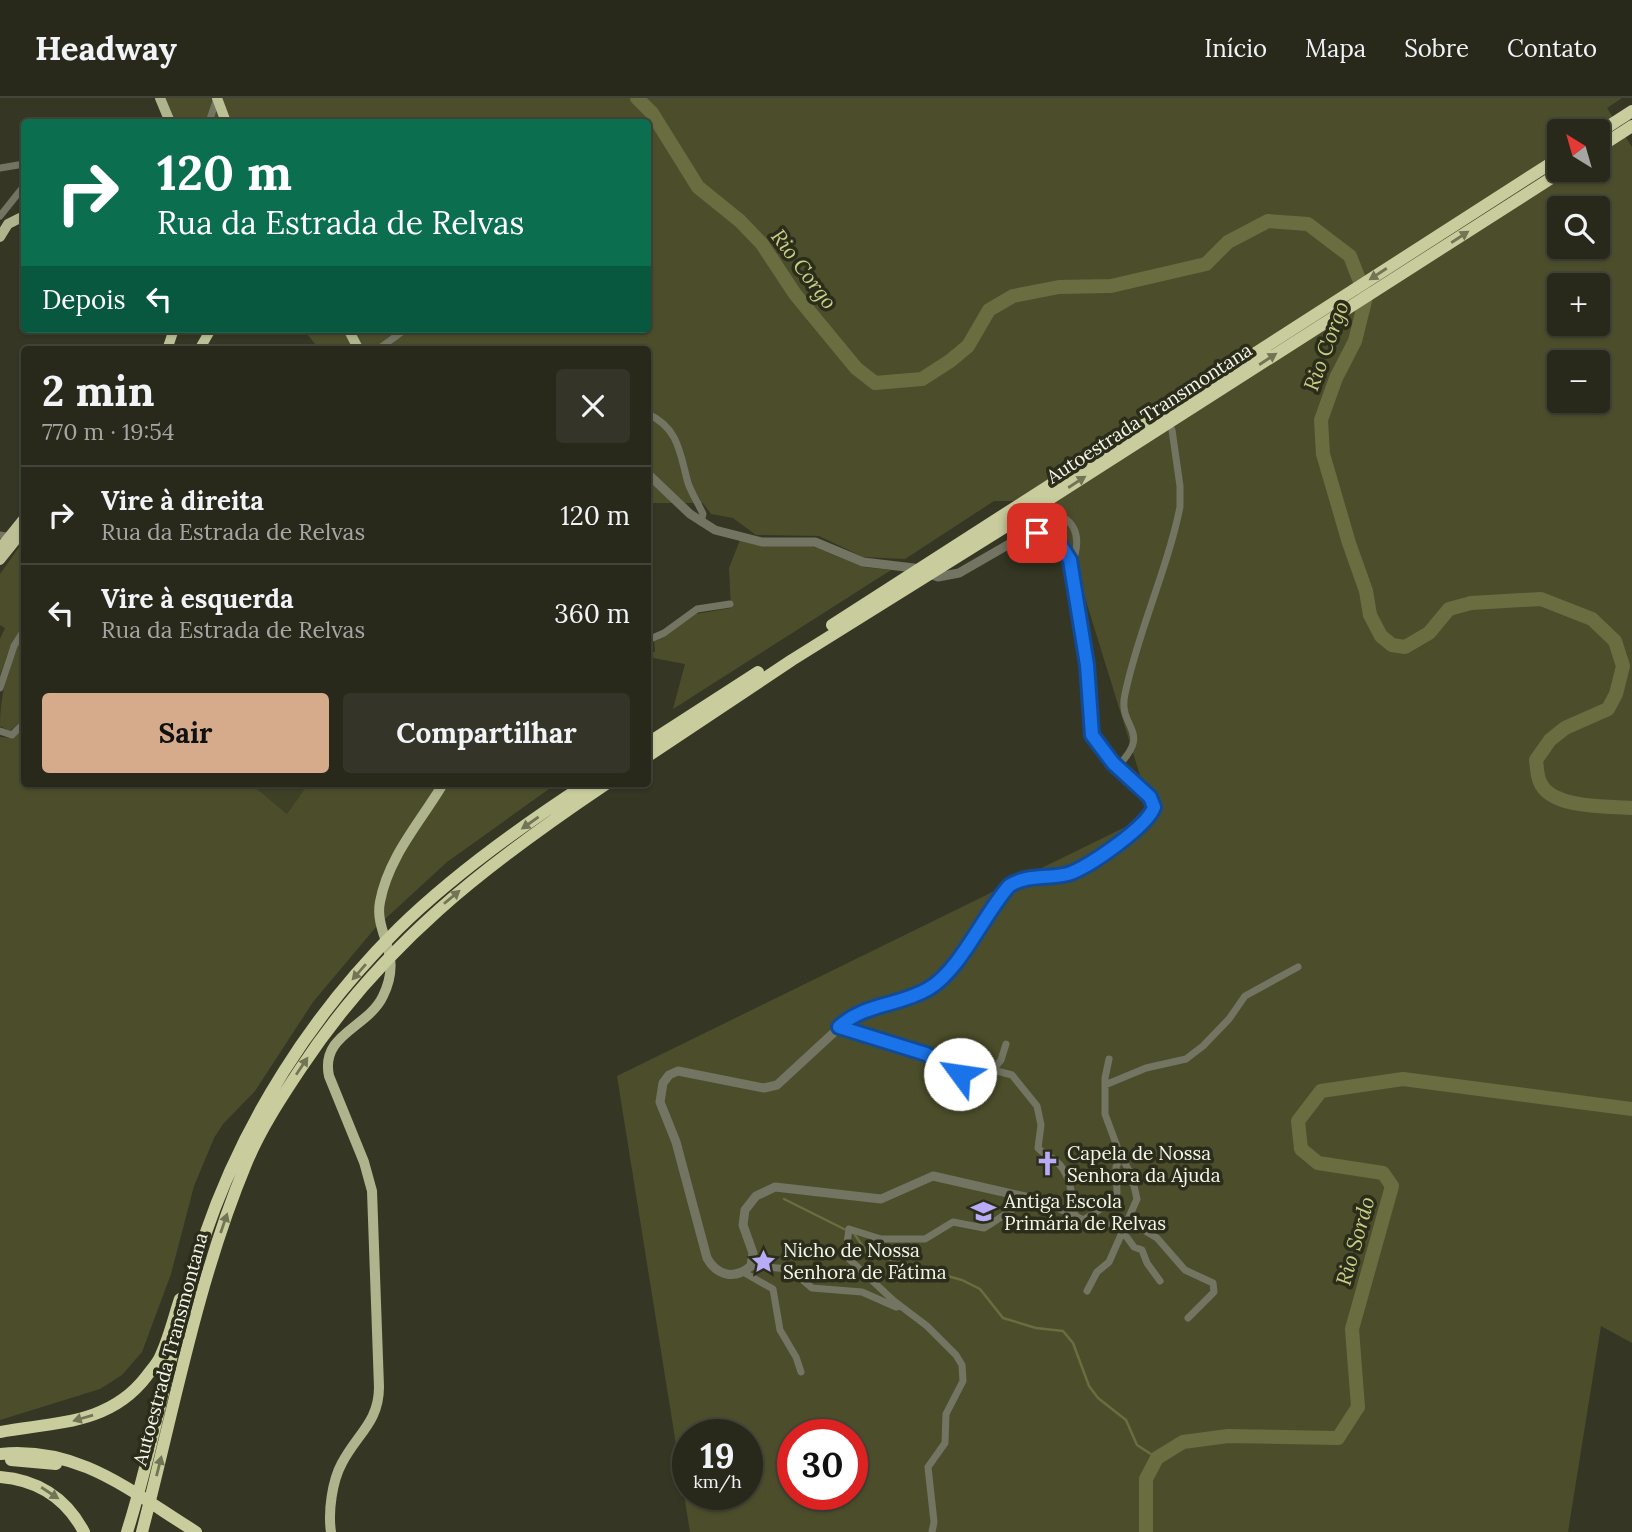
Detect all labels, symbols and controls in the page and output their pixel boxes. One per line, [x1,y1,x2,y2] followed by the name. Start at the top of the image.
[35,27,177,69] text: Headway
[1204,33,1267,64] text: Início
[1305,33,1366,64] text: Mapa
[1404,33,1469,64] text: Sobre
[1507,33,1597,64] text: Contato
[1547,119,1610,182] north arrow
[1547,119,1610,413] map controls
[157,141,292,203] text: 120 m
[42,147,133,238] icon: right
[1547,196,1610,259] button: search
[157,202,524,243] text: Rua da Estrada de Relvas
[765,224,843,314] water label: Rio Corgo
[1450,230,1470,243] one-way arrow
[1369,267,1388,280] one-way arrow
[1547,273,1610,336] button: +
[140,280,178,318] icon: left
[42,283,126,316] text: Depois
[1297,298,1355,394] water label: Rio Corgo
[1041,337,1256,489] street label: Autoestrada Transmontana
[1547,350,1610,413] button: −
[1259,353,1278,366] one-way arrow
[42,364,155,418] text: 2 min
[556,369,630,443] button: close
[42,417,174,446] text: 770 m · 19:54
[1067,476,1086,489] one-way arrow
[101,484,264,517] text: Vire à direita
[42,496,80,534] icon: right
[560,499,630,532] text: 120 m
[1007,503,1067,563] pin
[1018,514,1056,552] icon: arrive
[101,517,365,546] text: Rua da Estrada de Relvas
[101,582,294,615] text: Vire à esquerda
[42,594,80,632] icon: left
[554,597,630,630] text: 360 m
[101,615,365,644] text: Rua da Estrada de Relvas
[42,693,329,773] button: Sair
[343,693,630,773] button: Compartilhar
[521,816,539,830] one-way arrow
[442,889,460,904] one-way arrow
[352,963,367,980] one-way arrow
[923,1037,997,1111] position arrow
[295,1057,308,1076] one-way arrow
[1067,1141,1221,1187] place label: Capela de Nossa Senhora da Ajuda
[1033,1150,1061,1178] church icon: Capela de Nossa Senhora da Ajuda
[1003,1189,1166,1235] place label: Antiga Escola Primária de Relvas
[1329,1194,1381,1288] water label: Rio Sordo
[970,1198,998,1226] school or university icon: Antiga Escola Primária de Relvas
[219,1212,230,1233] one-way arrow
[127,1230,213,1469] street label: Autoestrada Transmontana
[783,1238,947,1284] place label: Nicho de Nossa Senhora de Fátima
[749,1247,777,1275] place icon: Nicho de Nossa Senhora de Fátima
[73,1414,94,1424] one-way arrow
[777,1419,868,1510] speed limit sign: 30
[700,1433,735,1478] text: 19
[154,1455,165,1477] one-way arrow
[693,1470,742,1493] text: km/h
[40,1486,59,1499] one-way arrow

